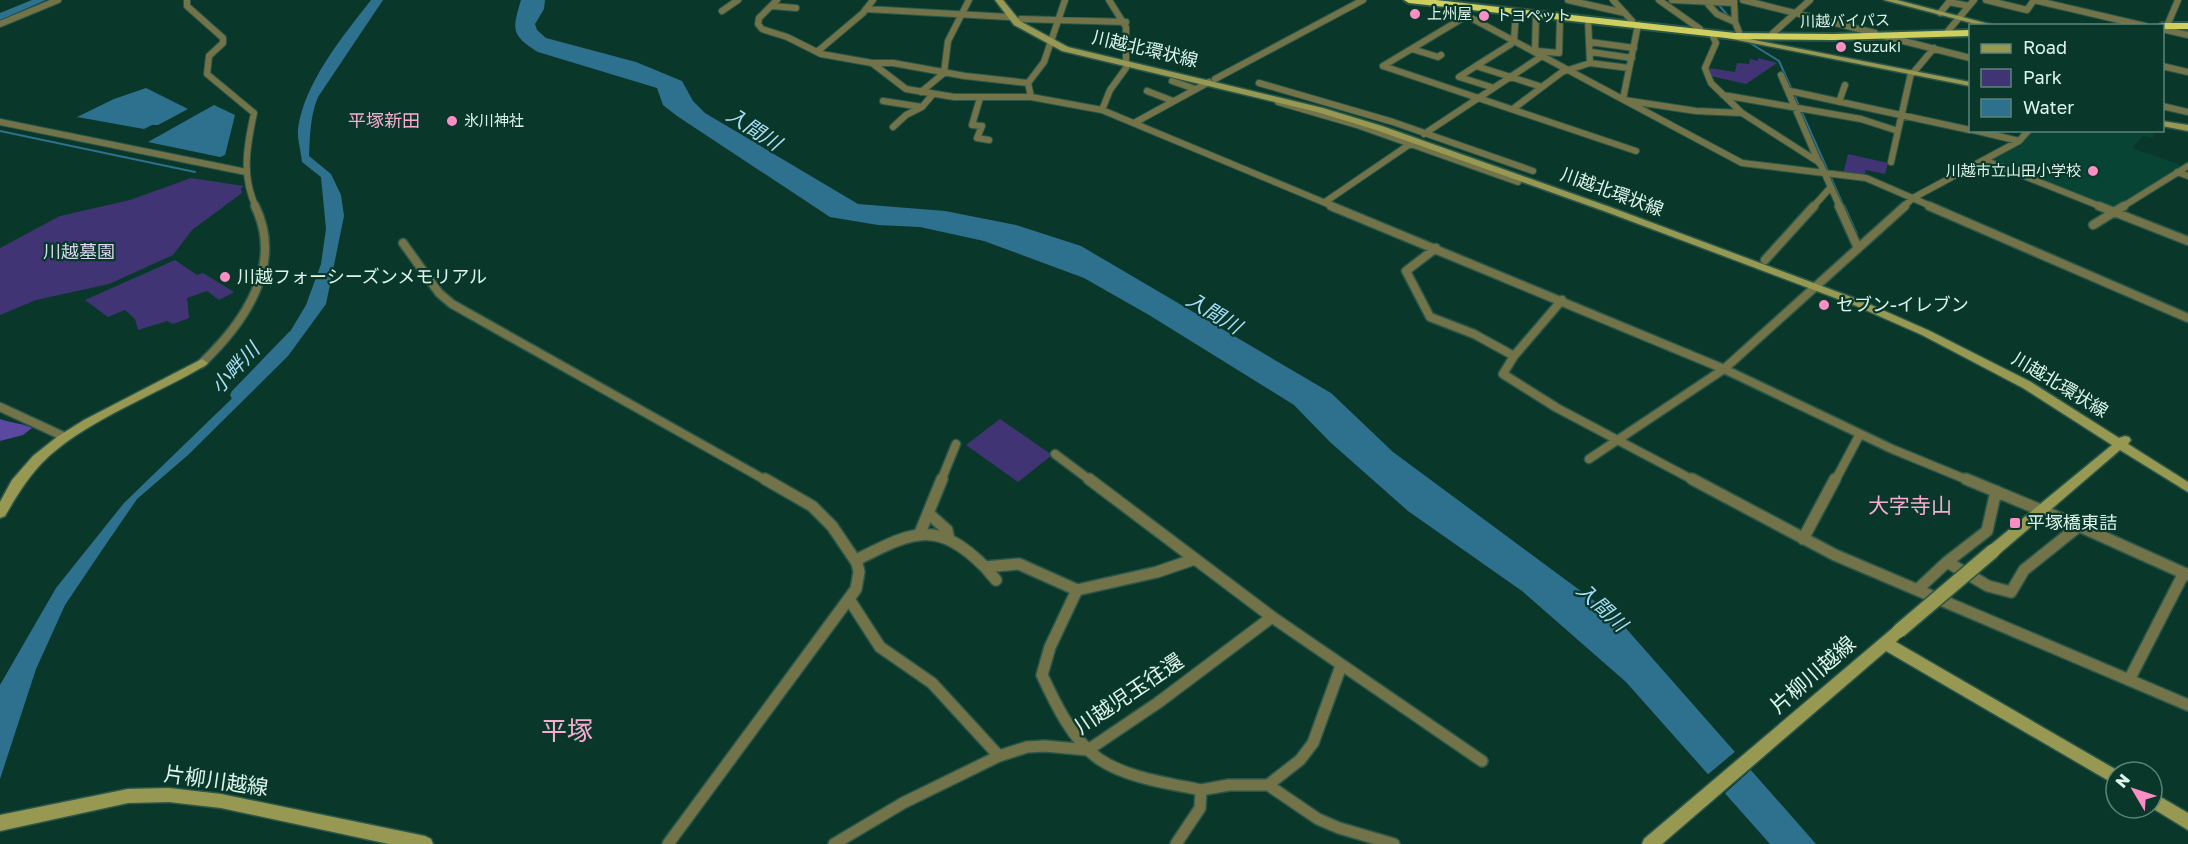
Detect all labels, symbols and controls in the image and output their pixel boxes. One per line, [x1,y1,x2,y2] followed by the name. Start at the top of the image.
[1427,4,1472,22] place label: 上州屋
[1496,6,1571,24] place label: トヨペット
[1408,7,1422,21] marker: 上州屋
[1477,9,1491,23] marker: トヨペット
[1800,10,1890,30] street label: 川越バイパス
[1969,24,2164,132] legend
[1090,25,1200,71] street label: 川越北環状線
[2023,36,2067,58] text: Road
[1853,37,1901,55] place label: Suzuki
[1834,40,1848,54] marker: Suzuki
[2023,66,2062,88] text: Park
[2023,96,2074,118] text: Water
[723,102,788,156] water label: 入間川
[348,109,420,131] district label: 平塚新田
[464,111,524,129] place label: 氷川神社
[445,114,459,128] marker: 氷川神社
[1946,161,2081,179] place label: 川越市立山田小学校
[1558,162,1667,220] street label: 川越北環状線
[2086,164,2100,178] marker: 川越市立山田小学校
[43,240,115,262] park label: 川越墓園
[237,265,487,287] place label: 川越フォーシーズンメモリアル
[218,270,232,284] marker: 川越フォーシーズンメモリアル
[1183,286,1248,339] water label: 入間川
[1836,293,1969,315] place label: セブン-イレブン
[1817,298,1831,312] marker: セブン-イレブン
[205,336,265,397] water label: 小畔川
[2009,347,2112,421] street label: 川越北環状線
[1868,492,1952,518] district label: 大字寺山
[2027,511,2117,533] place label: 平塚橋東詰
[2008,516,2022,530] marker: 平塚橋東詰
[1573,577,1634,637] water label: 入間川
[1764,630,1860,718] street label: 片柳川越線
[1069,647,1188,739] street label: 川越児玉往還
[541,715,593,746] district label: 平塚
[162,760,270,800] street label: 片柳川越線
[2104,760,2164,820] north arrow
[2111,770,2134,792] text: N

